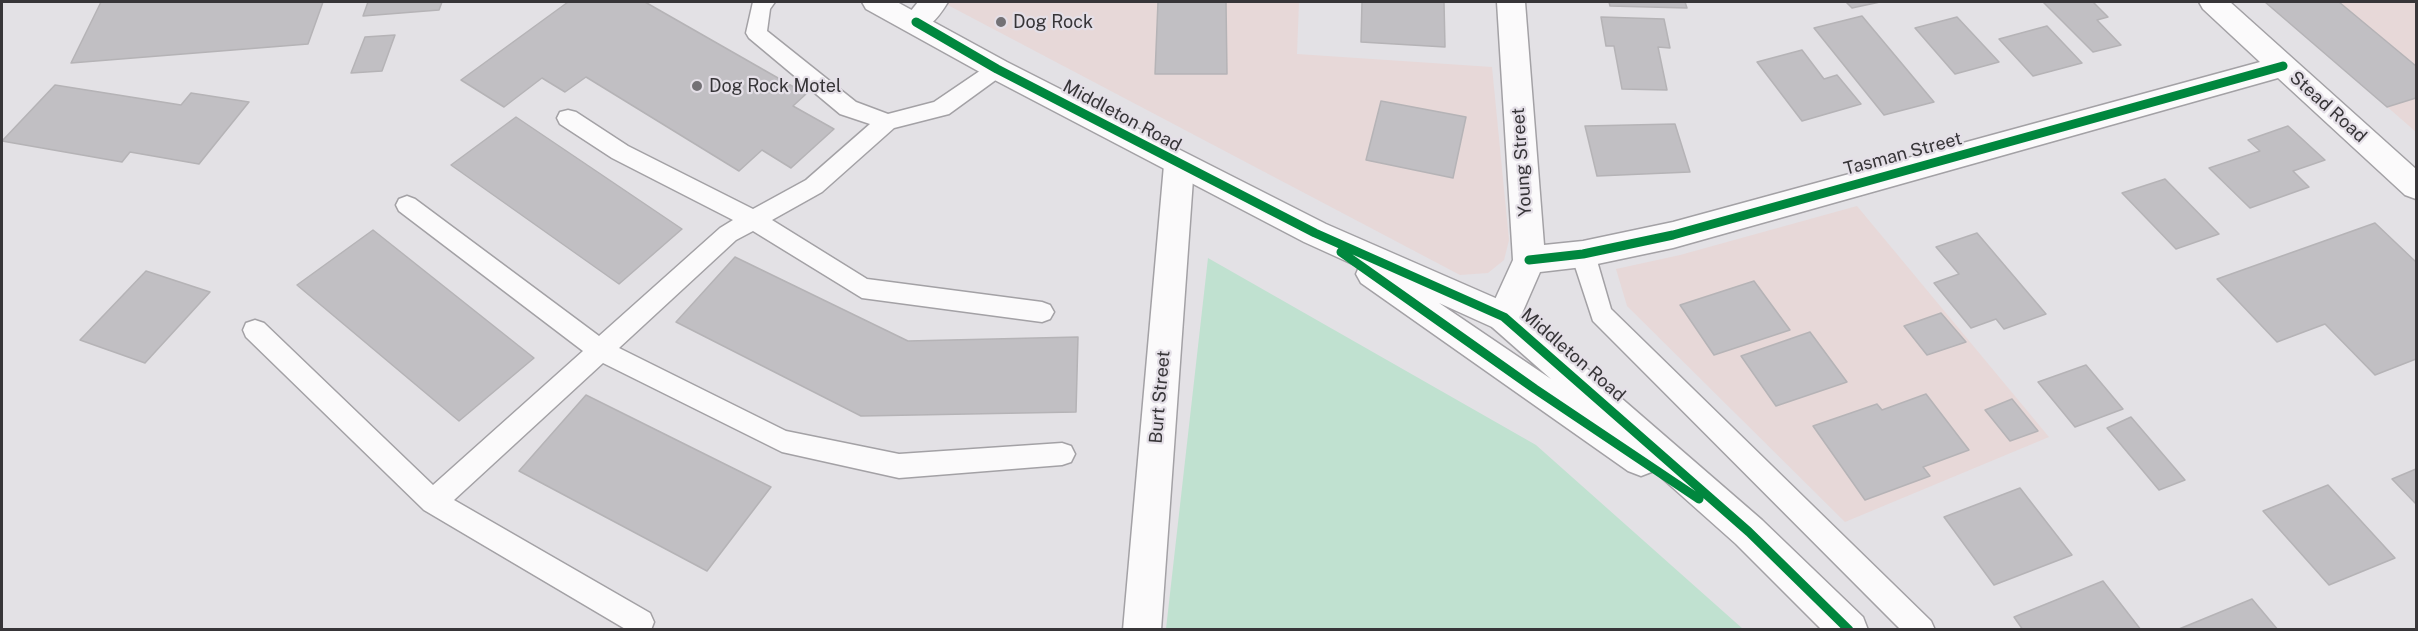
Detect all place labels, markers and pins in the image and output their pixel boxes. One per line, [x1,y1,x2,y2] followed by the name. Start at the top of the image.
[1013,11,1093,33] place label: Dog Rock
[994,15,1008,29] marker: Dog Rock
[709,75,841,97] place label: Dog Rock Motel
[690,79,704,93] marker: Dog Rock Motel

